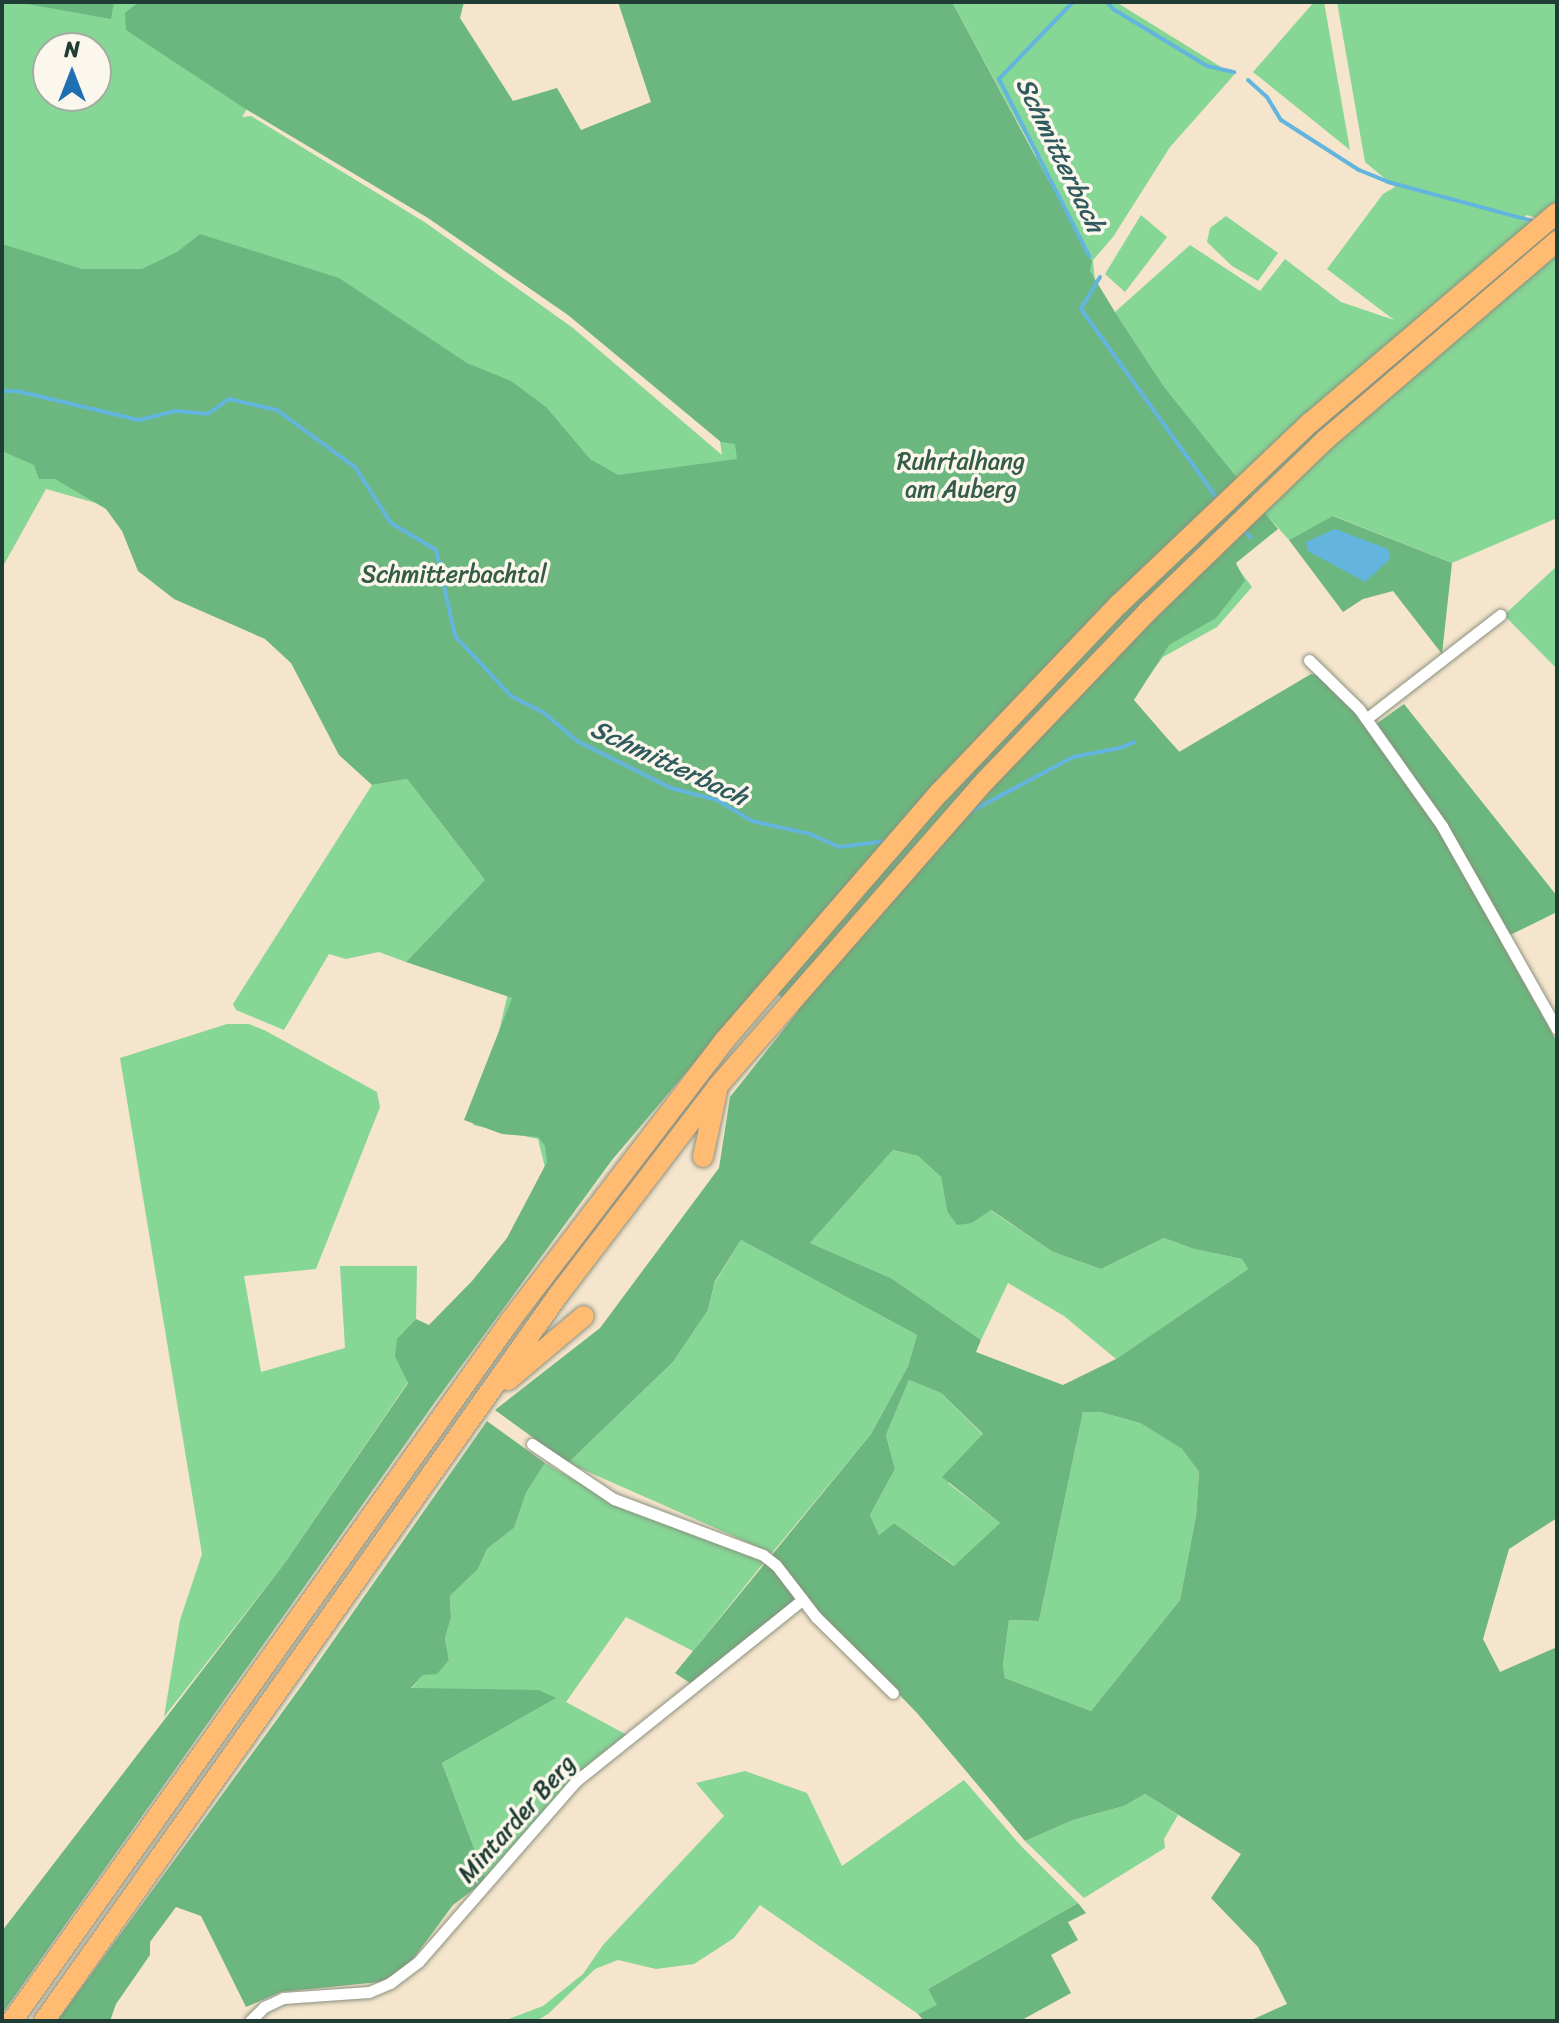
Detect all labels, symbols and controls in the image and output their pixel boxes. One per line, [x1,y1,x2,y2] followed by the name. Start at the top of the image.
[64,30,80,69] text: N
[32,32,112,112] north arrow
[1009,72,1111,238] water label: Schmitterbach
[897,448,1025,504] park label: Ruhrtalhang am Auberg
[361,561,547,589] park label: Schmitterbachtal
[586,713,752,813] water label: Schmitterbach
[452,1749,582,1889] street label: Mintarder Berg

